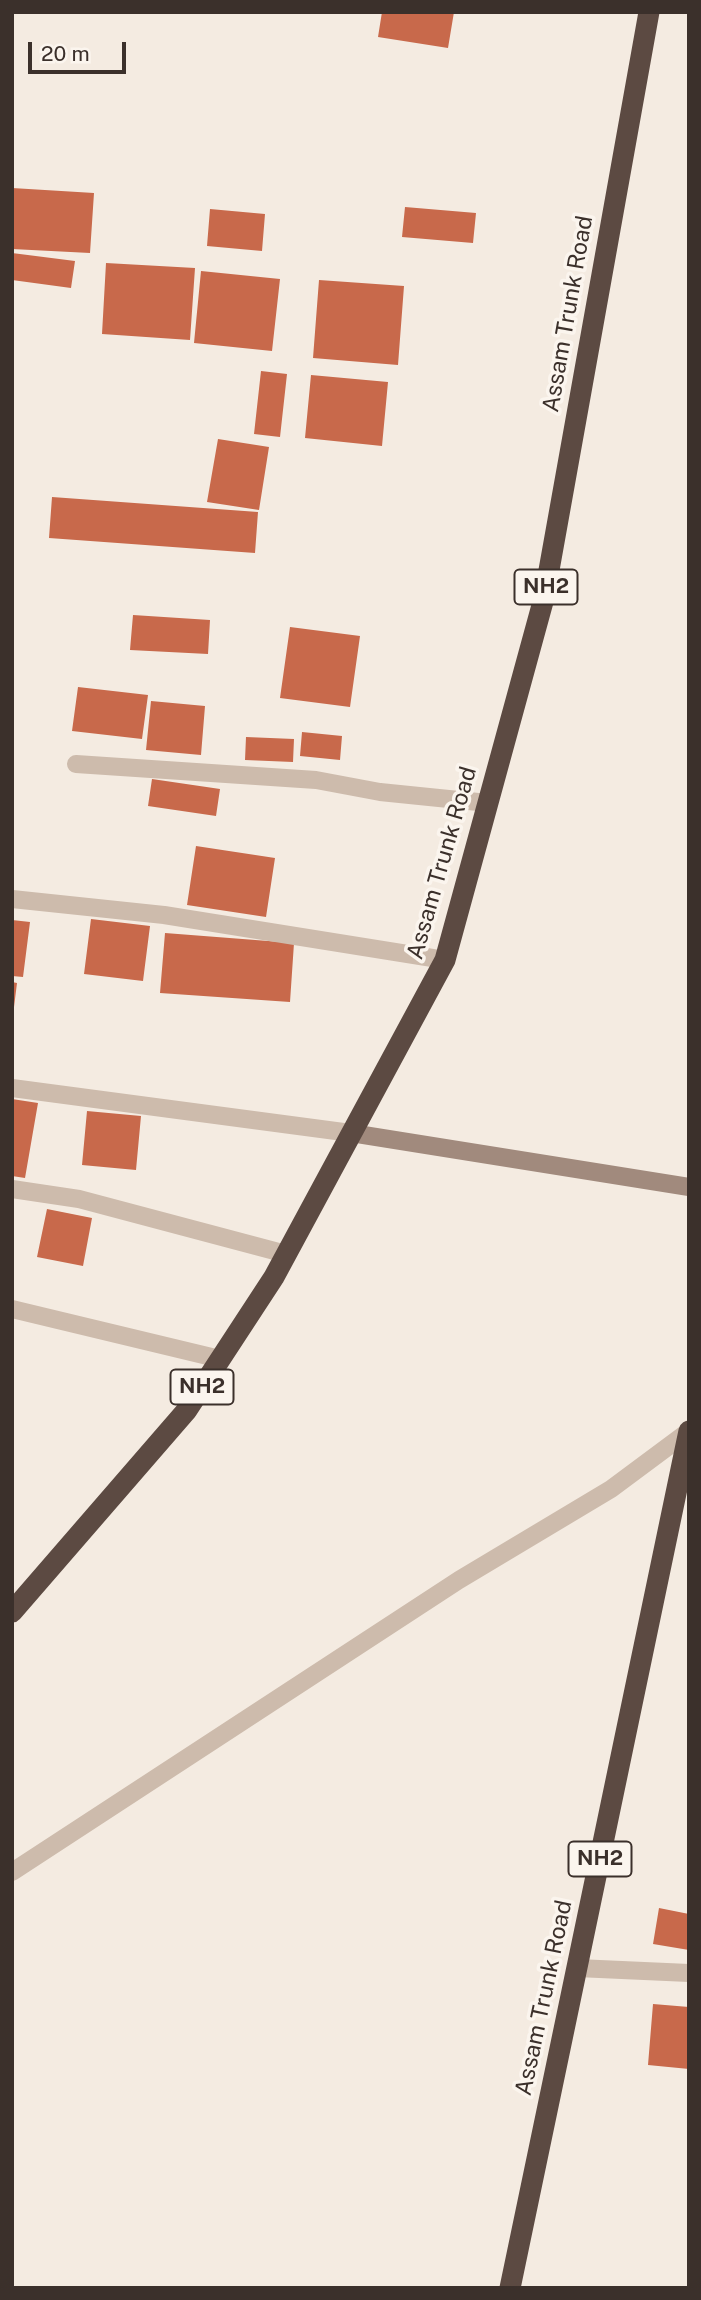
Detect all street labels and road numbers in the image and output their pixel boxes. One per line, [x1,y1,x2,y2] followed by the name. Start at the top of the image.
[537,214,599,414] street label: Assam Trunk Road
[514,570,578,604] road number: NH2
[401,764,483,962] street label: Assam Trunk Road
[170,1370,234,1404] road number: NH2
[568,1842,632,1876] road number: NH2
[510,1898,578,2098] street label: Assam Trunk Road

